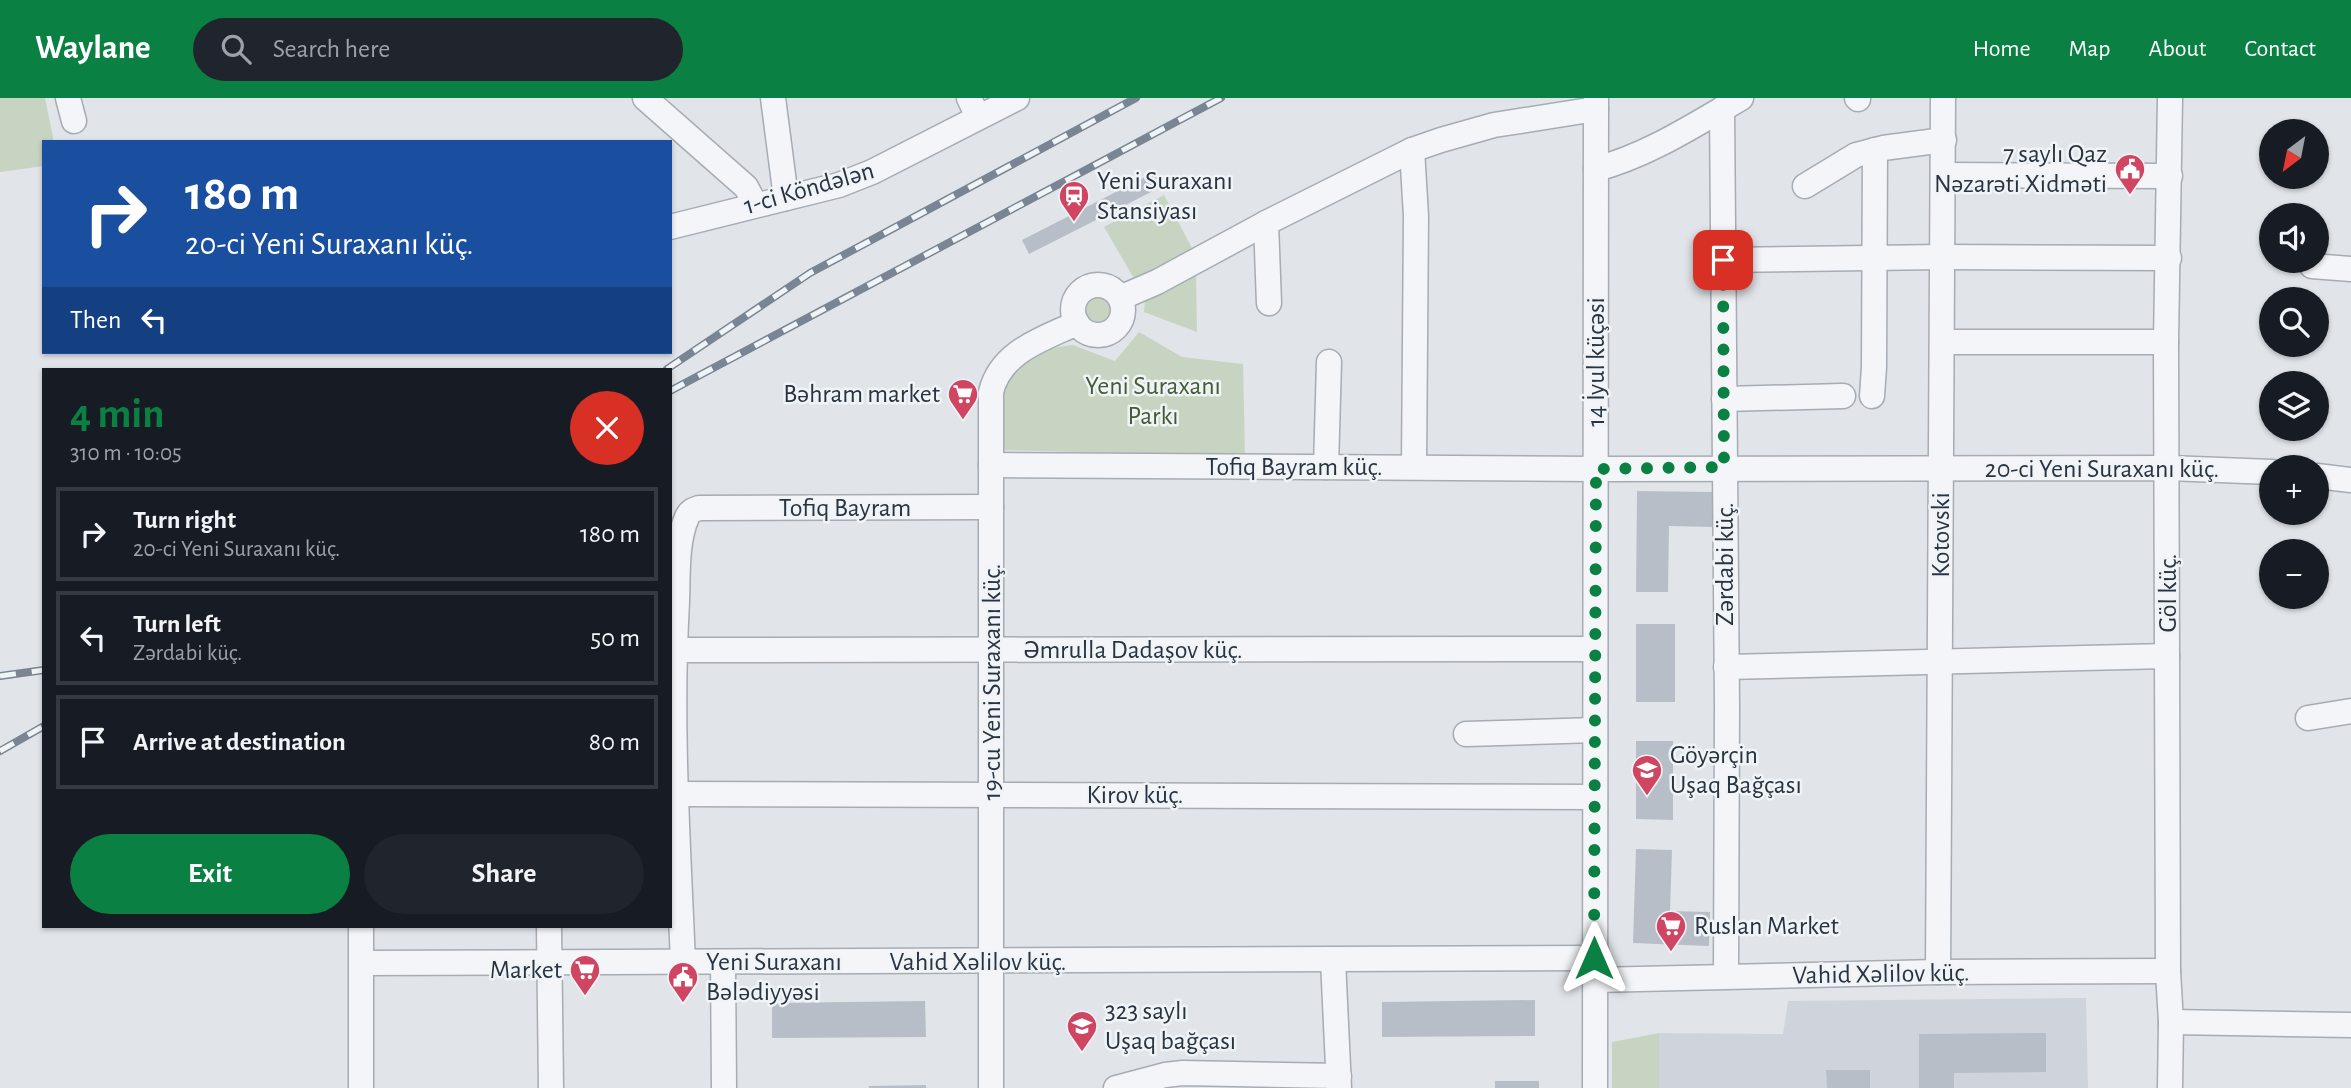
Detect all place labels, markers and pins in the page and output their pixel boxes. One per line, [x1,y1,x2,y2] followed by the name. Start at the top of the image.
[1934,141,2107,197] place label: 7 saylı Qaz Nəzarəti Xidməti
[2113,152,2147,196] public building icon: 7 saylı Qaz Nəzarəti Xidməti
[1097,168,1233,224] place label: Yeni Suraxanı Stansiyası
[1057,179,1091,223] station icon: Yeni Suraxanı Stansiyası
[1693,230,1753,290] pin
[946,377,980,421] supermarket icon: Bәhram market
[783,381,940,407] place label: Bәhram market
[1670,742,1802,798] place label: Göyərçin Uşaq Bağçası
[1630,753,1664,797] school or university icon: Göyərçin Uşaq Bağçası
[1654,909,1688,953] supermarket icon: Ruslan Market
[1694,913,1839,939] place label: Ruslan Market
[706,949,842,1005] place label: Yeni Suraxanı Bələdiyyəsi
[568,953,602,997] supermarket icon: Market
[490,957,562,983] place label: Market
[666,960,700,1004] public building icon: Yeni Suraxanı Bələdiyyəsi
[1105,998,1236,1054] place label: 323 saylı Uşaq bağçası
[1065,1009,1099,1053] school or university icon: 323 saylı Uşaq bağçası

